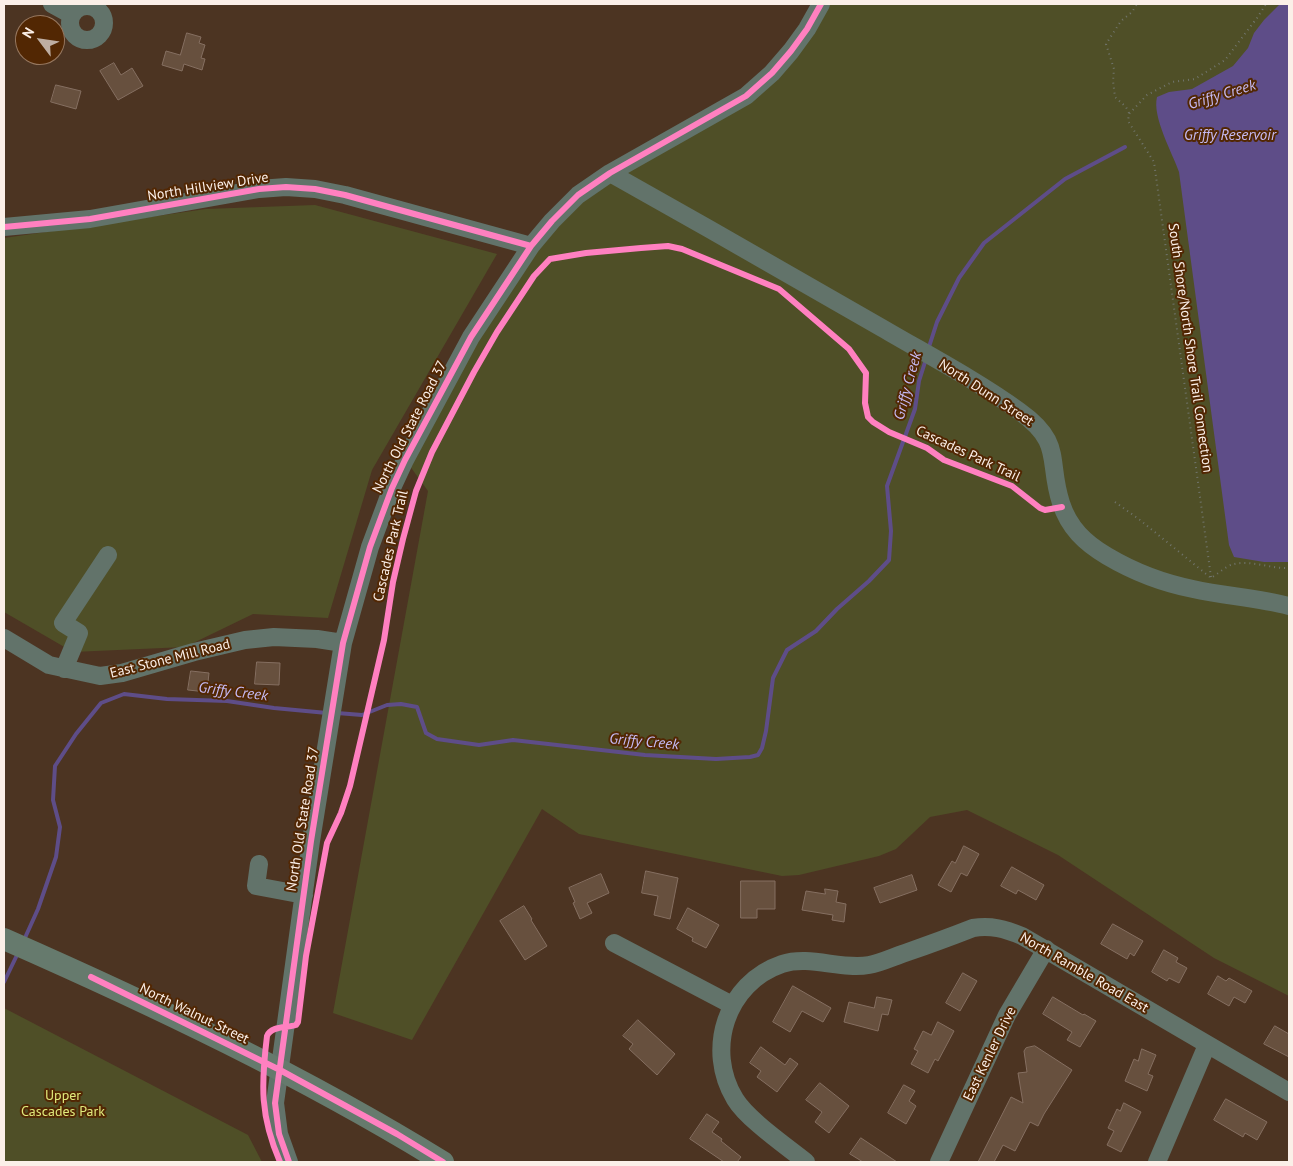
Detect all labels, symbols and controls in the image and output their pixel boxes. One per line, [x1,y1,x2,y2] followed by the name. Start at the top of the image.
[15,15,65,65] north arrow
[18,24,38,41] text: N
[1186,76,1258,114] water label: Griffy Creek
[1184,127,1276,145] water label: Griffy Reservoir
[146,169,270,205] street label: North Hillview Drive
[1164,222,1216,474] street label: South Shore/North Shore Trail Connection
[890,350,926,422] water label: Griffy Creek
[935,356,1037,430] street label: North Dunn Street
[369,358,451,496] street label: North Old State Road 37
[913,422,1023,486] street label: Cascades Park Trail
[370,489,412,603] street label: Cascades Park Trail
[108,636,232,682] street label: East Stone Mill Road
[197,679,269,705] water label: Griffy Creek
[608,730,680,754] water label: Griffy Creek
[283,745,323,893] street label: North Old State Road 37
[1017,929,1151,1017] street label: North Ramble Road East
[137,980,251,1048] street label: North Walnut Street
[960,1004,1020,1104] street label: East Kenler Drive
[21,1088,105,1120] park label: Upper Cascades Park

